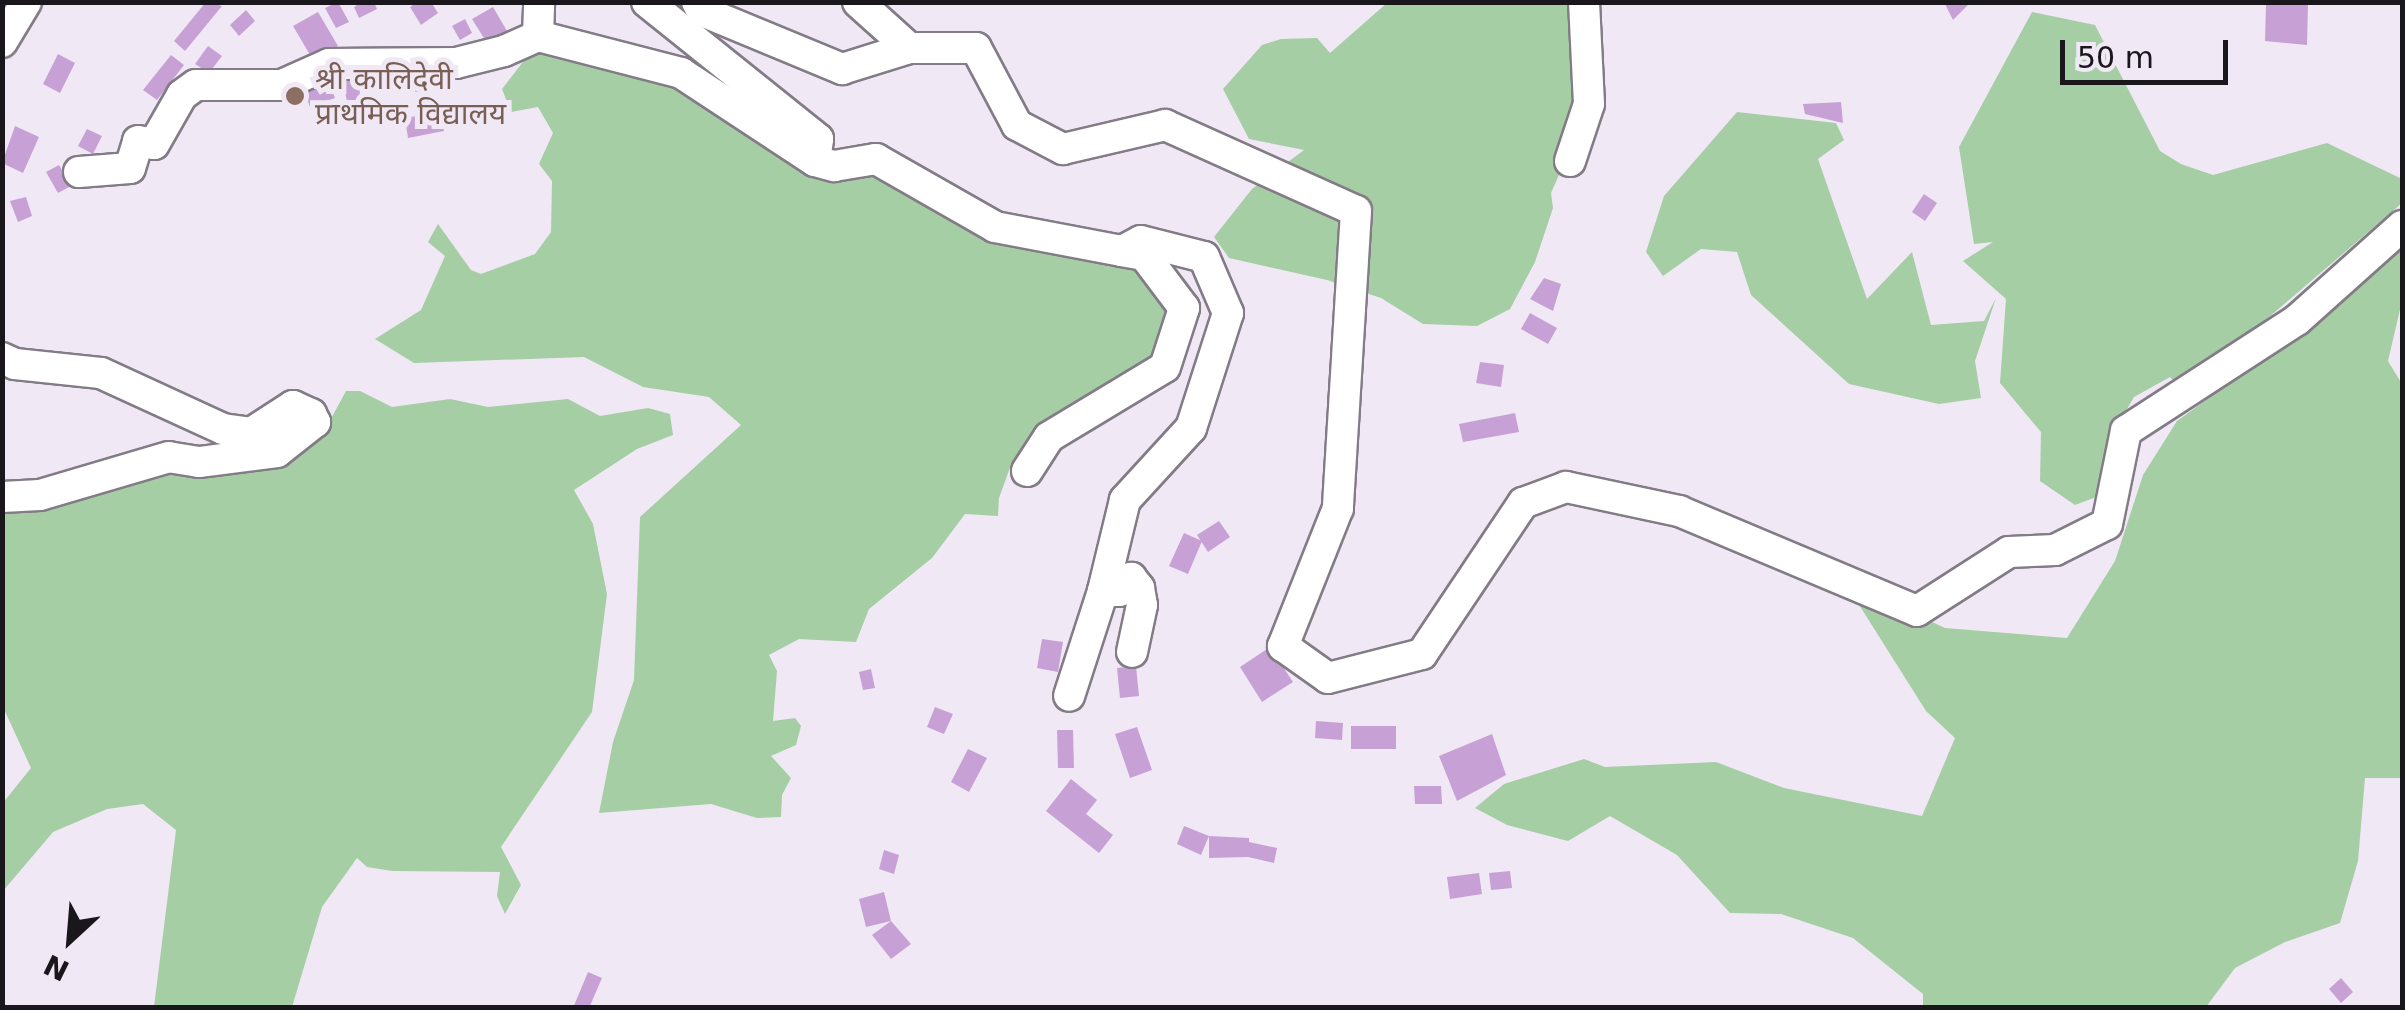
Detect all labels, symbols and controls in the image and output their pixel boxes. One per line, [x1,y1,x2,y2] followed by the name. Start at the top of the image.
[2065,20,2232,82] scale bar
[2077,40,2154,75] text: 50 m
[315,61,506,132] place label: श्री कालिदेवी प्राथमिक विद्यालय
[284,85,306,107] marker: श्री कालिदेवी प्राथमिक विद्यालय
[20,890,120,990] north arrow
[39,947,74,987] text: N

